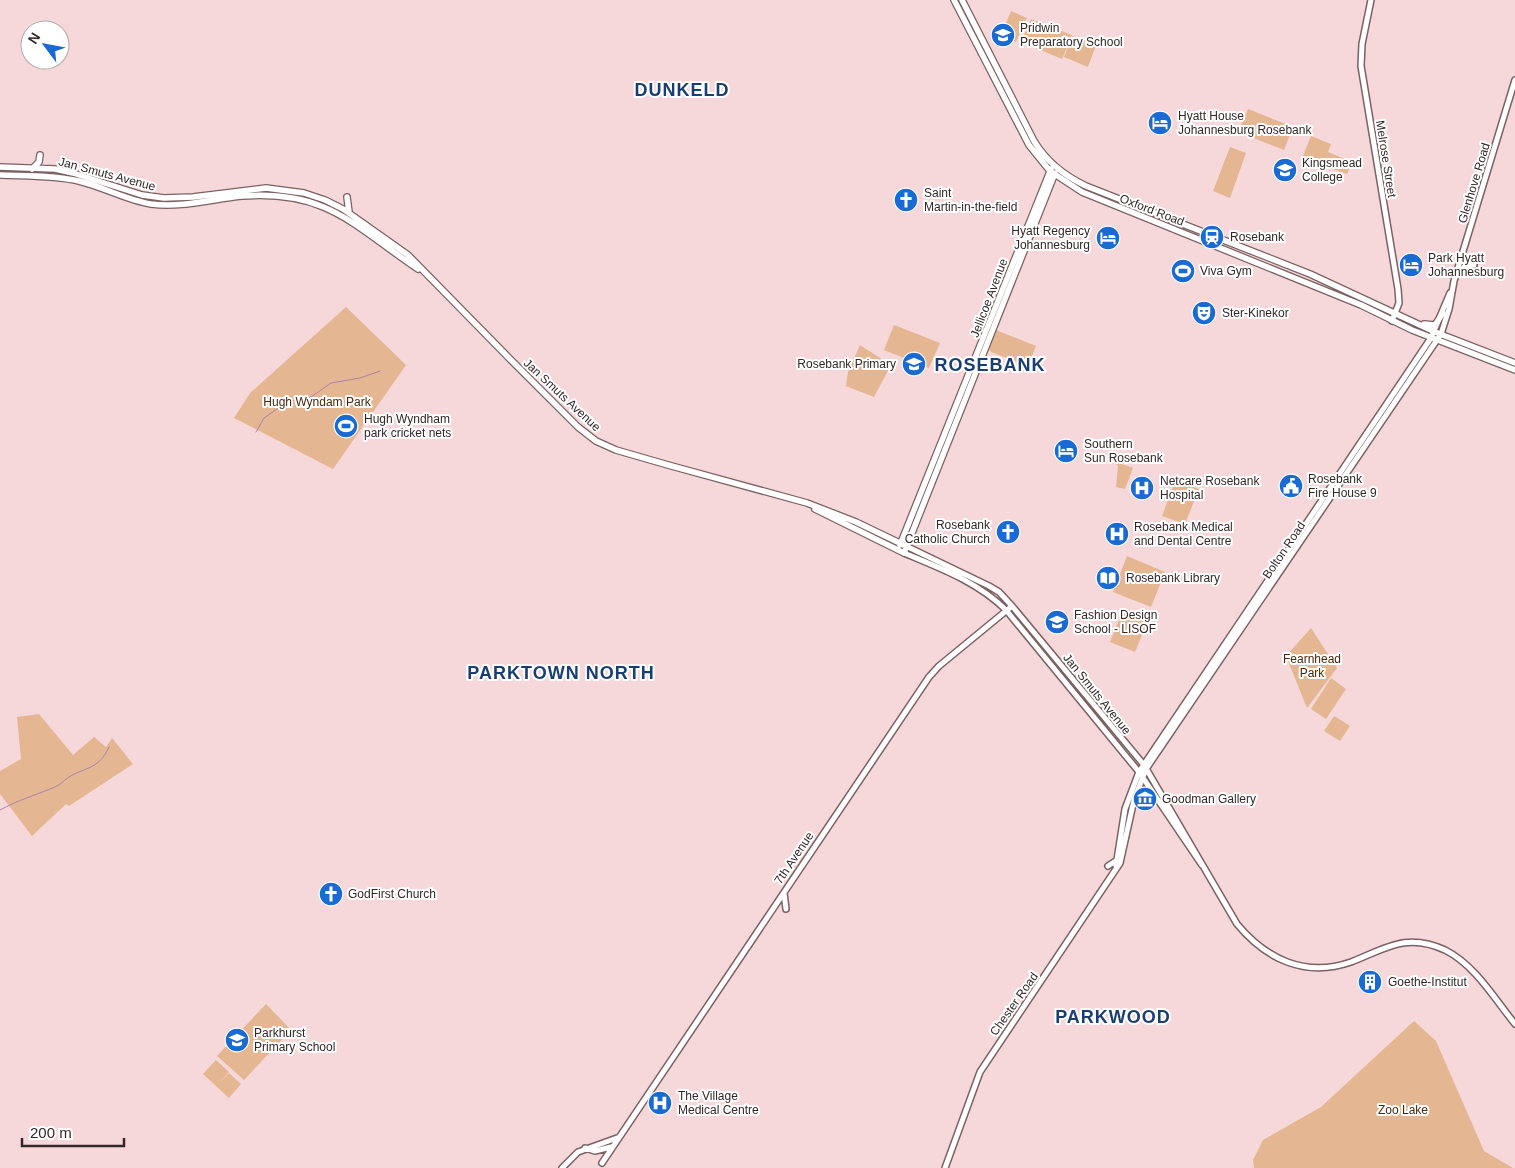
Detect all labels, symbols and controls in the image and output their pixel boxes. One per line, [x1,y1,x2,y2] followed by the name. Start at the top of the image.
[20,20,70,70] north arrow
[1020,21,1123,49] place label: Pridwin Preparatory School
[990,22,1016,48] school or university icon: Pridwin Preparatory School
[25,30,43,47] text: N
[635,80,730,100] district label: DUNKELD
[1178,109,1312,137] place label: Hyatt House Johannesburg Rosebank
[1147,110,1173,136] hotel icon: Hyatt House Johannesburg Rosebank
[1373,119,1399,199] street label: Melrose Street
[1455,141,1493,225] street label: Glenhove Road
[57,154,157,194] street label: Jan Smuts Avenue
[1302,156,1362,184] place label: Kingsmead College
[1272,157,1298,183] school or university icon: Kingsmead College
[924,186,1017,214] place label: Saint Martin-in-the-field
[893,187,919,213] church icon: Saint Martin-in-the-field
[1118,191,1186,229] street label: Oxford Road
[1011,224,1090,252] place label: Hyatt Regency Johannesburg
[1199,224,1225,250] station icon: Rosebank
[1095,225,1121,251] hotel icon: Hyatt Regency Johannesburg
[1230,230,1285,244] place label: Rosebank
[1428,251,1504,279] place label: Park Hyatt Johannesburg
[1398,252,1424,278] hotel icon: Park Hyatt Johannesburg
[968,256,1011,339] street label: Jellicoe Avenue
[1170,258,1196,284] sports icon: Viva Gym
[1200,264,1252,278] place label: Viva Gym
[1191,300,1217,326] theatre icon: Ster-Kinekor
[1222,306,1289,320] place label: Ster-Kinekor
[901,351,927,377] school or university icon: Rosebank Primary
[934,355,1046,375] district label: ROSEBANK
[521,356,604,434] street label: Jan Smuts Avenue
[797,357,896,371] place label: Rosebank Primary
[263,395,372,409] park label: Hugh Wyndam Park
[364,412,451,440] place label: Hugh Wyndham park cricket nets
[333,413,359,439] sports icon: Hugh Wyndham park cricket nets
[1084,437,1164,465] place label: Southern Sun Rosebank
[1053,438,1079,464] hotel icon: Southern Sun Rosebank
[1308,472,1377,500] place label: Rosebank Fire House 9
[1278,473,1304,499] public building icon: Rosebank Fire House 9
[1160,474,1260,502] place label: Netcare Rosebank Hospital
[1129,475,1155,501] hospital icon: Netcare Rosebank Hospital
[905,518,991,546] place label: Rosebank Catholic Church
[995,519,1021,545] church icon: Rosebank Catholic Church
[1260,519,1308,581] street label: Bolton Road
[1134,520,1233,548] place label: Rosebank Medical and Dental Centre
[1104,521,1130,547] hospital icon: Rosebank Medical and Dental Centre
[1095,565,1121,591] library icon: Rosebank Library
[1126,571,1220,585] place label: Rosebank Library
[1074,608,1157,636] place label: Fashion Design School - LISOF
[1044,609,1070,635] school or university icon: Fashion Design School - LISOF
[1060,651,1134,737] street label: Jan Smuts Avenue
[1283,652,1341,680] park label: Fearnhead Park
[467,663,655,683] district label: PARKTOWN NORTH
[1132,786,1158,812] museum icon: Goodman Gallery
[1162,792,1256,806] place label: Goodman Gallery
[771,829,817,887] street label: 7th Avenue
[318,881,344,907] church icon: GodFirst Church
[348,887,436,901] place label: GodFirst Church
[1357,969,1383,995] building icon: Goethe-Institut
[987,970,1041,1038] street label: Chester Road
[1388,975,1467,989] place label: Goethe-Institut
[1055,1007,1171,1027] district label: PARKWOOD
[254,1026,335,1054] place label: Parkhurst Primary School
[224,1027,250,1053] school or university icon: Parkhurst Primary School
[678,1089,759,1117] place label: The Village Medical Centre
[647,1090,673,1116] hospital icon: The Village Medical Centre
[1378,1103,1428,1117] park label: Zoo Lake
[22,1116,125,1148] scale bar
[30,1124,72,1141] text: 200 m

